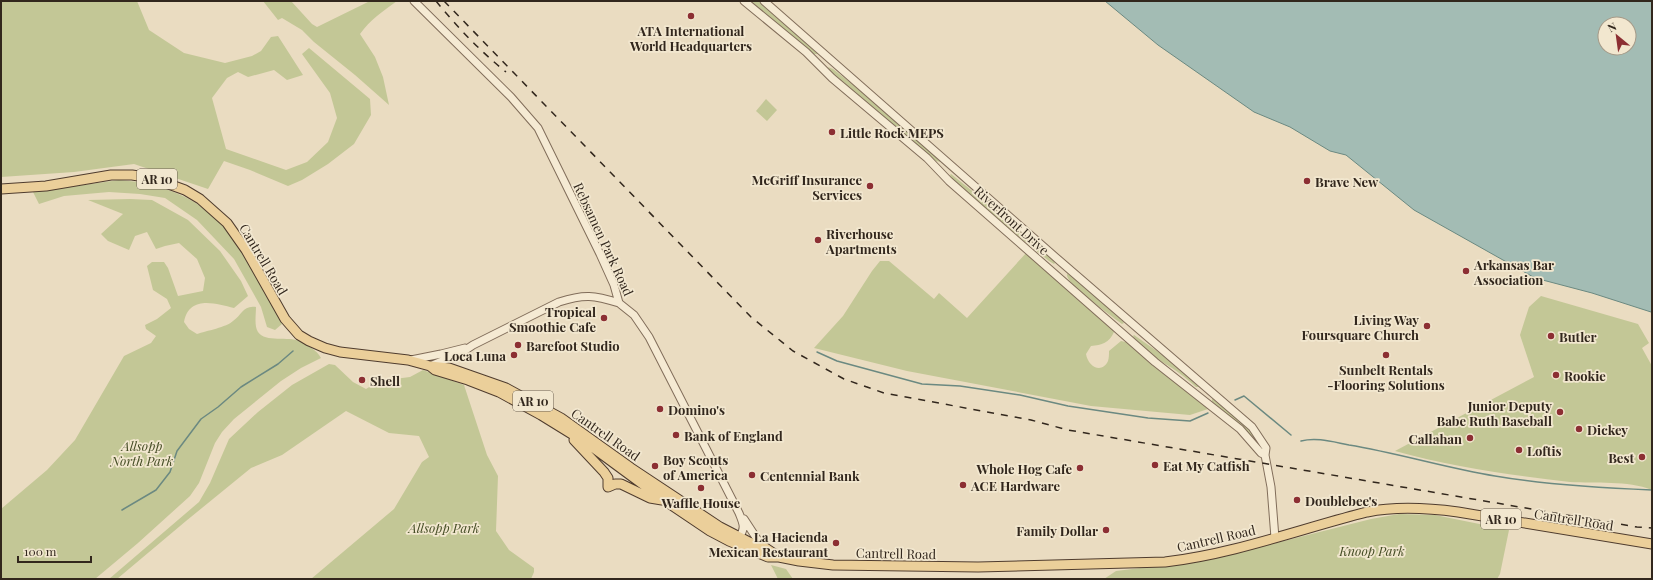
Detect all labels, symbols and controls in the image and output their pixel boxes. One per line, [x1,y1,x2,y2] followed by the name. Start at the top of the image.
[686,11,696,21] marker: ATA International World Headquarters
[1597,16,1637,56] north arrow
[1605,18,1619,35] text: N
[629,22,752,54] place label: ATA International World Headquarters
[840,124,944,141] place label: Little Rock MEPS
[827,127,837,137] marker: Little Rock MEPS
[137,169,177,189] road number: AR 10
[752,171,862,203] place label: McGriff Insurance Services
[1315,173,1379,190] place label: Brave New
[1302,176,1312,186] marker: Brave New
[570,180,638,299] street label: Rebsamen Park Road
[865,181,875,191] marker: McGriff Insurance Services
[971,182,1053,258] street label: Riverfront Drive
[236,220,292,298] street label: Cantrell Road
[825,225,897,257] place label: Riverhouse Apartments
[813,235,823,245] marker: Riverhouse Apartments
[1473,256,1554,288] place label: Arkansas Bar Association
[1461,266,1471,276] marker: Arkansas Bar Association
[509,303,596,335] place label: Tropical Smoothie Cafe
[1301,311,1419,343] place label: Living Way Foursquare Church
[599,313,609,323] marker: Tropical Smoothie Cafe
[1422,321,1432,331] marker: Living Way Foursquare Church
[1559,328,1597,345] place label: Butler
[1546,331,1556,341] marker: Butler
[526,337,620,354] place label: Barefoot Studio
[513,340,523,350] marker: Barefoot Studio
[444,347,506,364] place label: Loca Luna
[509,350,519,360] marker: Loca Luna
[1381,350,1391,360] marker: Sunbelt Rentals -Flooring Solutions
[1327,361,1445,393] place label: Sunbelt Rentals -Flooring Solutions
[1564,367,1606,384] place label: Rookie
[1551,370,1561,380] marker: Rookie
[370,372,400,389] place label: Shell
[357,375,367,385] marker: Shell
[513,391,553,411] road number: AR 10
[1436,397,1552,429] place label: Junior Deputy Babe Ruth Baseball
[668,401,725,418] place label: Domino's
[568,404,644,464] street label: Cantrell Road
[655,404,665,414] marker: Domino's
[1555,407,1565,417] marker: Junior Deputy Babe Ruth Baseball
[1587,421,1628,438] place label: Dickey
[1574,424,1584,434] marker: Dickey
[684,427,783,444] place label: Bank of England
[671,430,681,440] marker: Bank of England
[1409,430,1462,447] place label: Callahan
[1465,433,1475,443] marker: Callahan
[110,437,173,469] park label: Allsopp North Park
[1527,442,1562,459] place label: Loftis
[1514,445,1524,455] marker: Loftis
[1608,449,1634,466] place label: Best
[663,451,728,483] place label: Boy Scouts of America
[1637,452,1647,462] marker: Best
[1163,457,1250,474] place label: Eat My Catfish
[976,460,1072,477] place label: Whole Hog Cafe
[1150,460,1160,470] marker: Eat My Catfish
[650,461,660,471] marker: Boy Scouts of America
[1075,463,1085,473] marker: Whole Hog Cafe
[760,467,860,484] place label: Centennial Bank
[747,470,757,480] marker: Centennial Bank
[970,477,1060,494] place label: ACE Hardware
[958,480,968,490] marker: ACE Hardware
[696,483,706,493] marker: Waffle House
[1305,492,1377,509] place label: Doublebee's
[661,494,741,511] place label: Waffle House
[1292,495,1302,505] marker: Doublebee's
[1533,504,1615,534] street label: Cantrell Road
[1481,509,1521,529] road number: AR 10
[407,519,480,536] park label: Allsopp Park
[1175,521,1257,555] street label: Cantrell Road
[1016,522,1098,539] place label: Family Dollar
[1101,525,1111,535] marker: Family Dollar
[708,528,828,560] place label: La Hacienda Mexican Restaurant
[18,538,91,564] scale bar
[831,538,841,548] marker: La Hacienda Mexican Restaurant
[1338,542,1405,559] park label: Knoop Park
[24,543,57,559] text: 100 m
[856,544,937,562] street label: Cantrell Road

